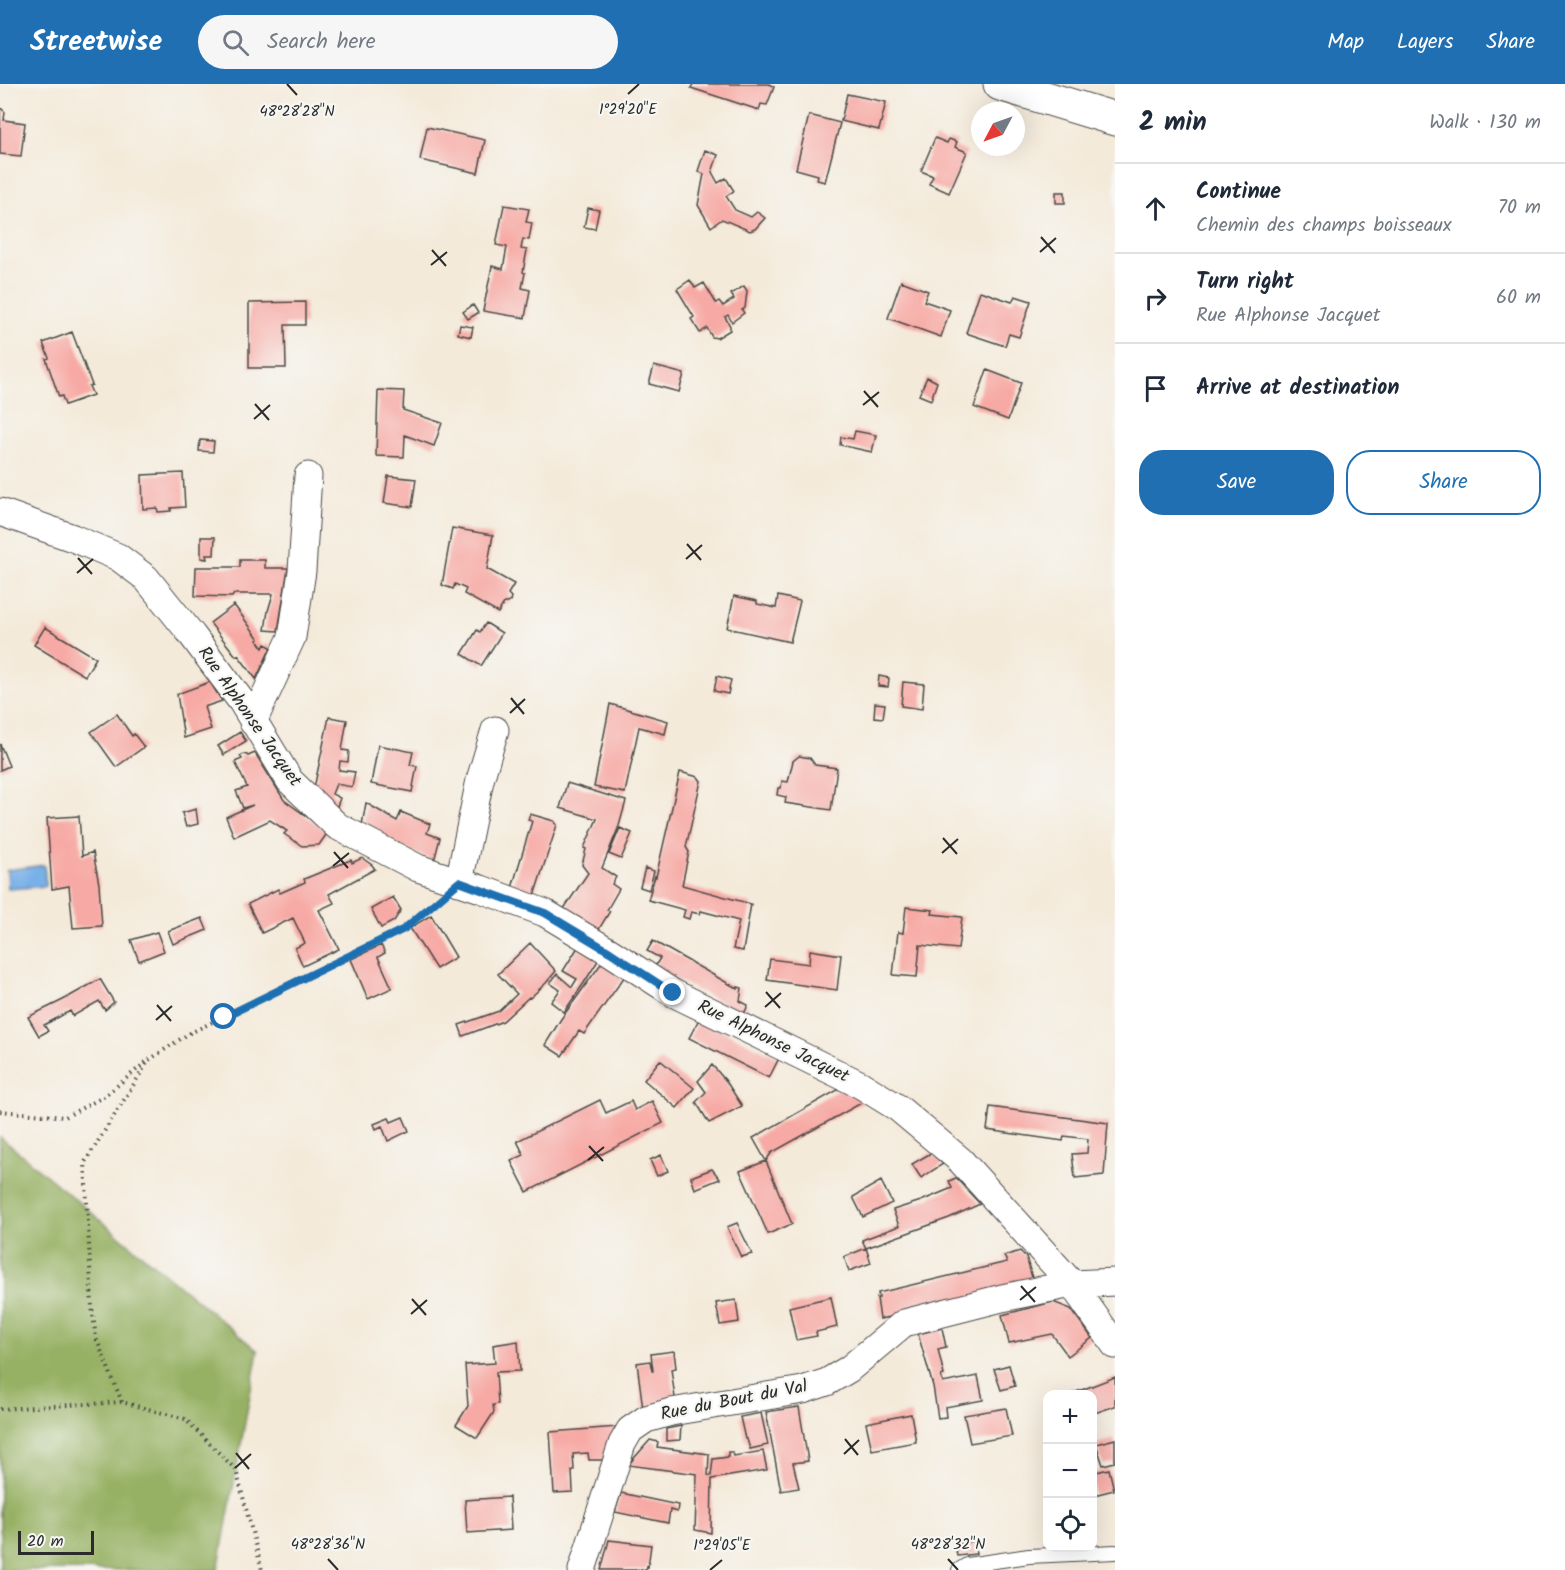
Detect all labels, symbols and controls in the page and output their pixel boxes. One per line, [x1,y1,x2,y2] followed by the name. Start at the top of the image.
[198,15,618,69] search box
[30,20,162,65] text: Streetwise
[267,25,376,60] text: Search here
[219,26,252,59] icon: search
[1327,26,1364,59] text: Map
[1397,26,1453,59] text: Layers
[1486,26,1535,59] text: Share
[599,98,658,122] text: 1°29'20"E
[259,100,335,124] text: 48°28'28"N
[971,102,1025,156] north arrow
[1139,102,1207,144] text: 2 min
[1429,107,1541,139] text: Walk · 130 m
[1196,175,1281,210] text: Continue
[1139,192,1172,225] icon: ahead
[1498,192,1541,224] text: 70 m
[1196,210,1452,242] text: Chemin des champs boisseaux
[1196,265,1294,300] text: Turn right
[1139,282,1172,315] icon: right
[1496,282,1541,314] text: 60 m
[1196,300,1380,332] text: Rue Alphonse Jacquet
[1196,371,1399,406] text: Arrive at destination
[1139,372,1172,405] icon: arrive
[1139,450,1334,515] button: Save
[1346,450,1541,515] button: Share
[190,641,309,794] street label: Rue Alphonse Jacquet
[659,979,685,1005] route end
[692,993,855,1092] street label: Rue Alphonse Jacquet
[210,1003,236,1029] route start
[658,1372,811,1429] street label: Rue du Bout du Val
[1043,1390,1097,1552] map controls
[1043,1390,1097,1444] button: +
[1043,1444,1097,1498] button: −
[1043,1498,1097,1552] button: locate
[18,1528,94,1556] scale bar
[27,1529,63,1554] text: 20 m
[291,1533,365,1557] text: 48°28'36"N
[911,1533,985,1557] text: 48°28'32"N
[693,1534,752,1558] text: 1°29'05"E

